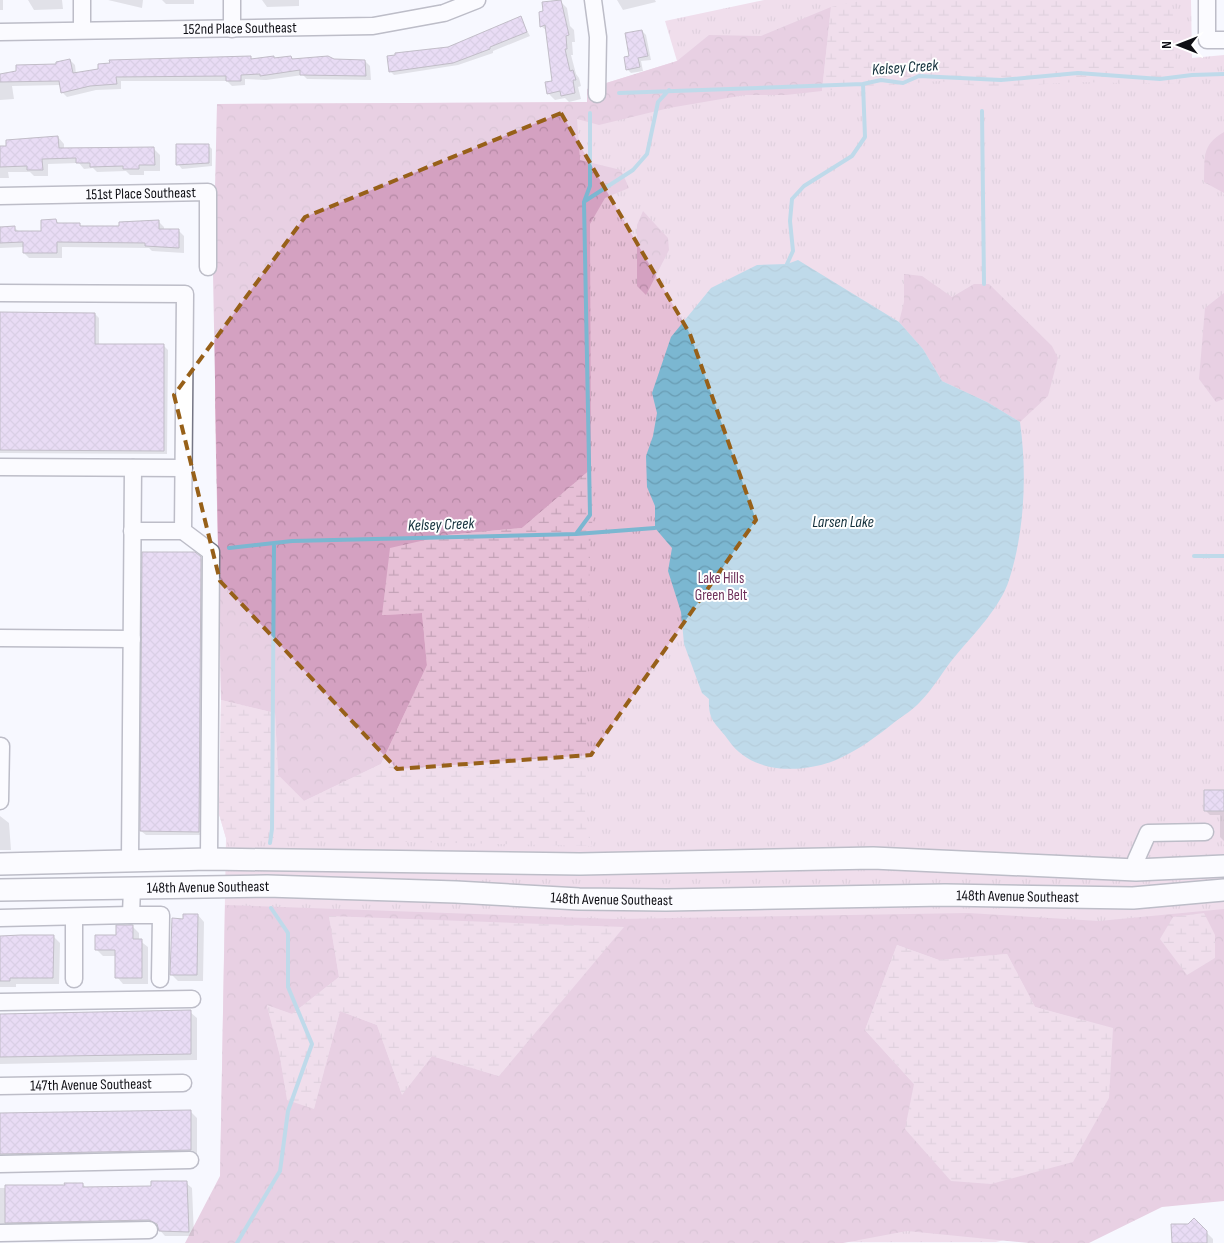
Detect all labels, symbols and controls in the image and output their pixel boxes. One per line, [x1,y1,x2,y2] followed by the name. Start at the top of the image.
[183,18,297,39] street label: 152nd Place Southeast
[1154,20,1204,70] north arrow
[1158,41,1175,49] text: N
[871,56,940,80] water label: Kelsey Creek
[86,183,197,204] street label: 151st Place Southeast
[812,513,874,532] water label: Larsen Lake
[407,514,476,536] water label: Kelsey Creek
[695,569,748,605] park label: Lake Hills Green Belt
[147,876,270,897] street label: 148th Avenue Southeast
[956,886,1079,907] street label: 148th Avenue Southeast
[550,888,673,910] street label: 148th Avenue Southeast
[30,1074,152,1095] street label: 147th Avenue Southeast

